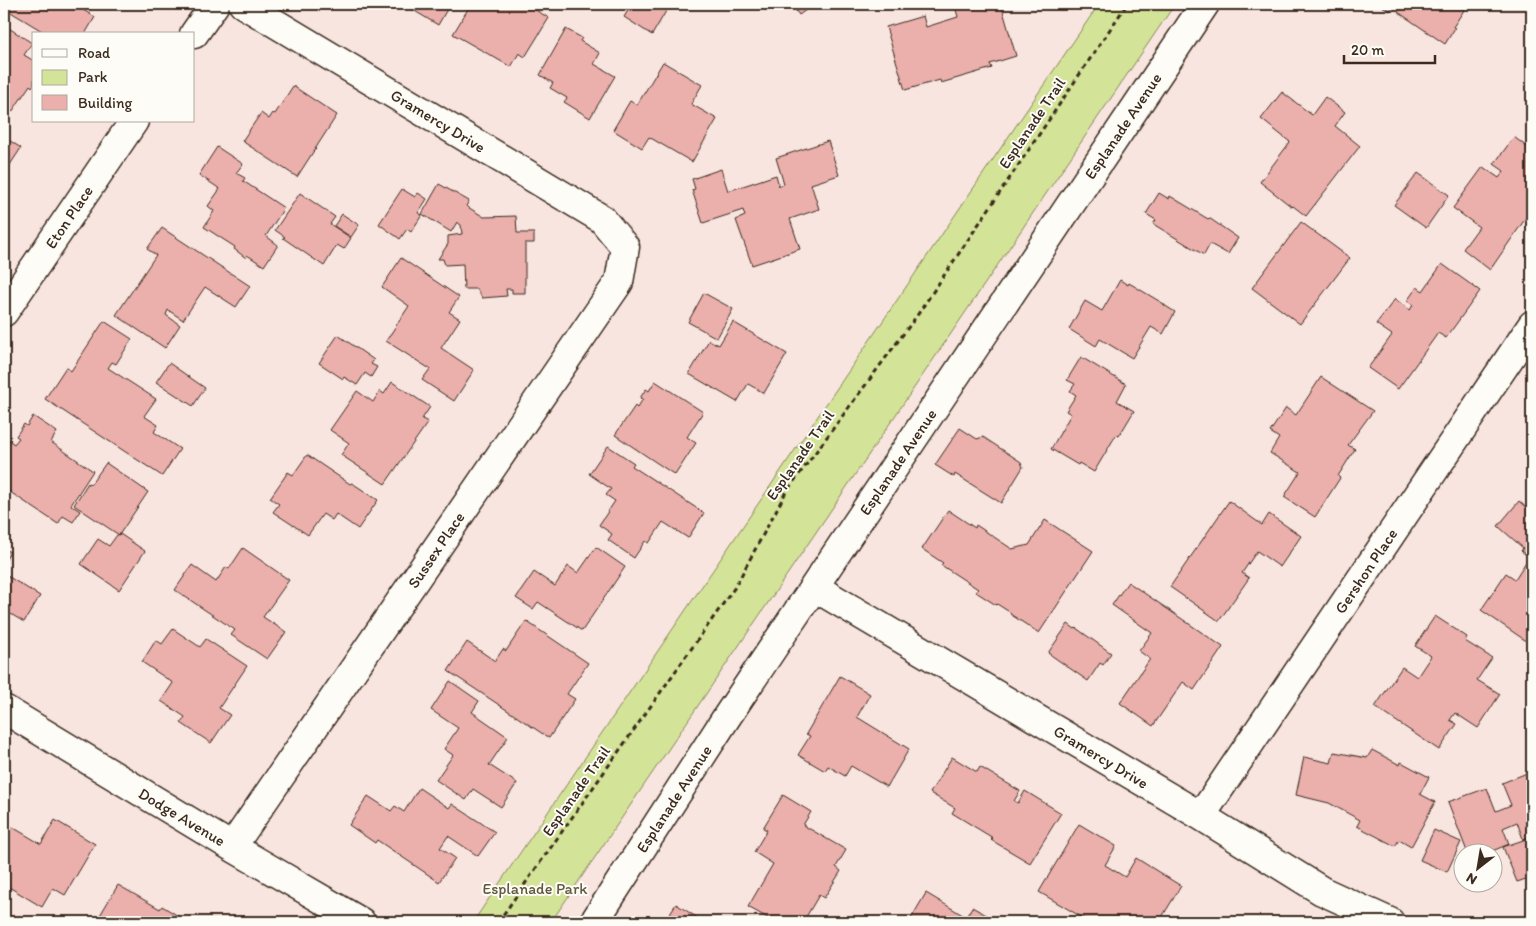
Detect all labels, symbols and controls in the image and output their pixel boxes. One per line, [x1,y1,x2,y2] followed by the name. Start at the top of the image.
[32,32,195,122] legend
[1344,32,1435,64] scale bar
[1351,41,1385,59] text: 20 m
[78,44,111,62] text: Road
[78,68,108,86] text: Park
[1080,69,1166,183] street label: Esplanade Avenue
[995,73,1070,172] street label: Esplanade Trail
[387,85,489,157] street label: Gramercy Drive
[78,94,132,112] text: Building
[41,182,97,252] street label: Eton Place
[855,405,941,519] street label: Esplanade Avenue
[762,406,838,504] street label: Esplanade Trail
[403,508,469,592] street label: Sussex Place
[1331,525,1401,617] street label: Gershon Place
[1050,721,1152,793] street label: Gramercy Drive
[632,741,716,856] street label: Esplanade Avenue
[538,742,614,840] street label: Esplanade Trail
[135,784,229,850] street label: Dodge Avenue
[1454,844,1504,894] north arrow
[1463,869,1480,888] text: N
[482,879,588,898] park label: Esplanade Park

